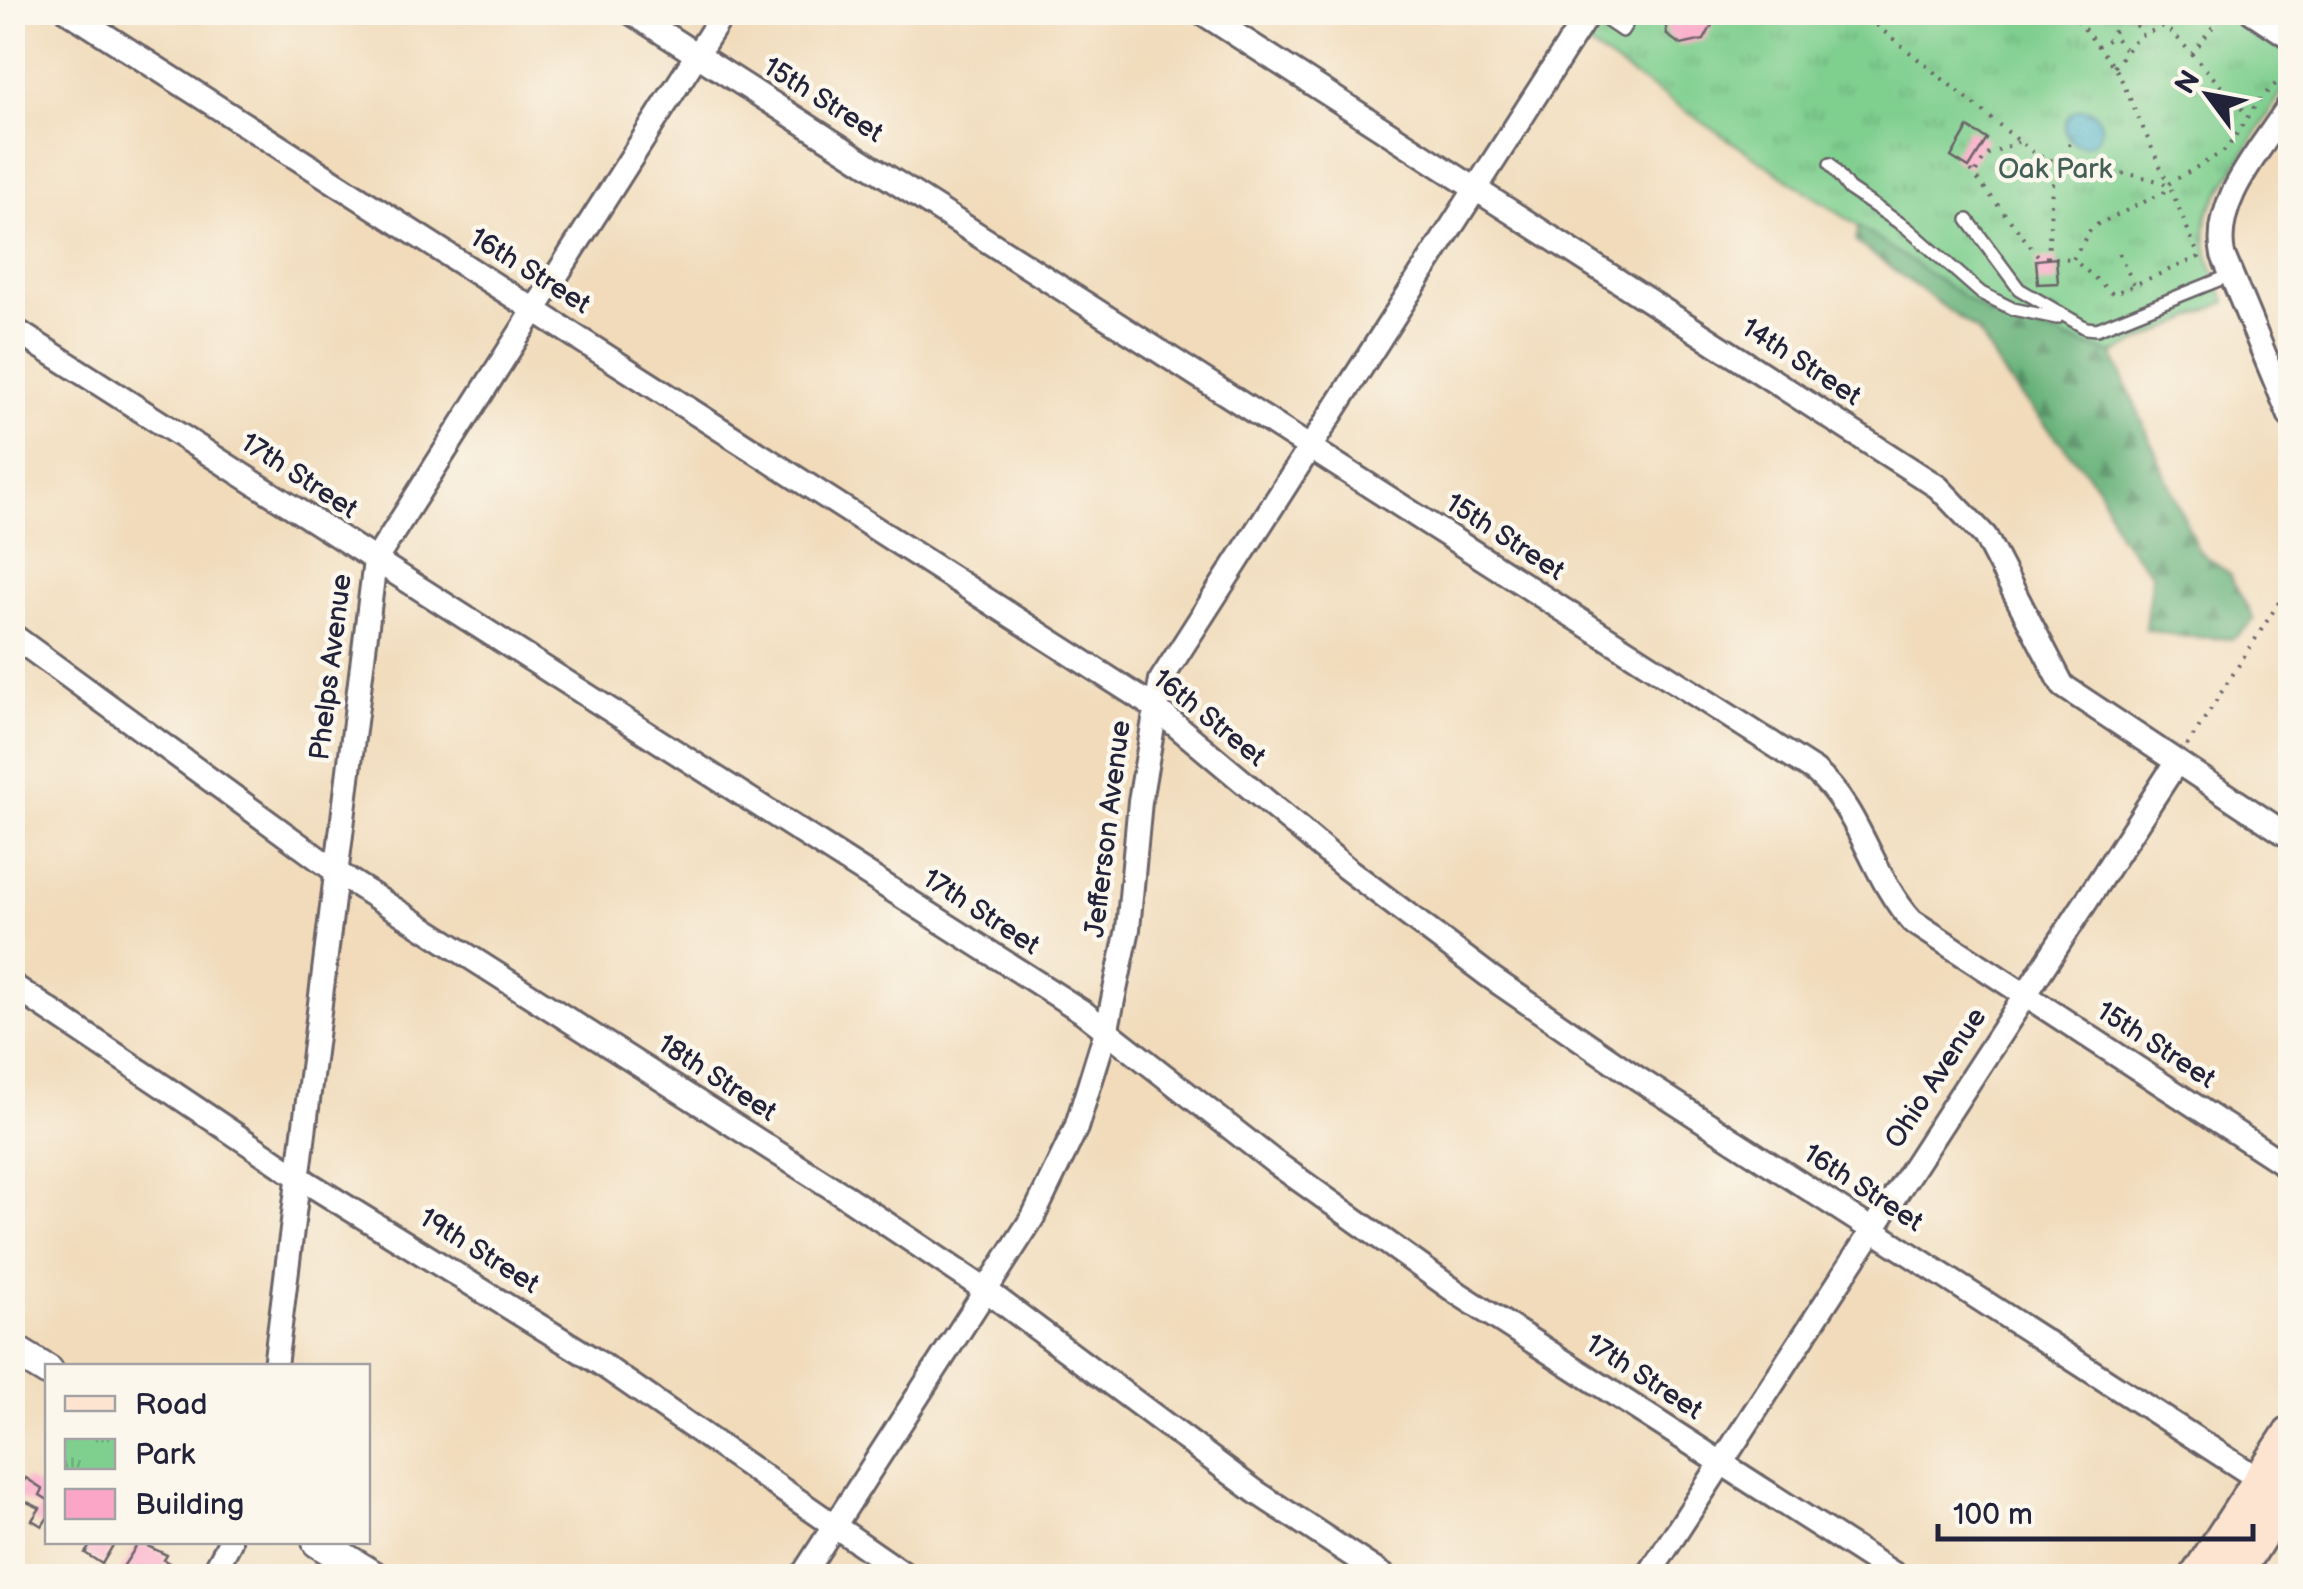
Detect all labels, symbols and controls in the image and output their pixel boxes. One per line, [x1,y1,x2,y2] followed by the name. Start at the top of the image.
[2158,45,2258,145] north arrow
[757,50,889,150] street label: 15th Street
[2169,65,2208,100] text: N
[1998,153,2112,186] park label: Oak Park
[464,221,597,321] street label: 16th Street
[1735,311,1867,413] street label: 14th Street
[234,426,364,526] street label: 17th Street
[1439,486,1571,588] street label: 15th Street
[303,572,359,762] street label: Phelps Avenue
[1146,662,1273,774] street label: 16th Street
[1078,718,1138,940] street label: Jefferson Avenue
[916,862,1046,962] street label: 17th Street
[2090,994,2222,1096] street label: 15th Street
[1878,1002,1994,1154] street label: Ohio Avenue
[651,1027,783,1129] street label: 18th Street
[1797,1137,1929,1239] street label: 16th Street
[413,1201,545,1301] street label: 19th Street
[1579,1327,1709,1427] street label: 17th Street
[45,1364,370,1544] legend
[135,1387,208,1423] text: Road
[135,1437,195,1473] text: Park
[1938,1479,2253,1541] scale bar
[135,1487,244,1523] text: Building
[1953,1497,2033,1533] text: 100 m

